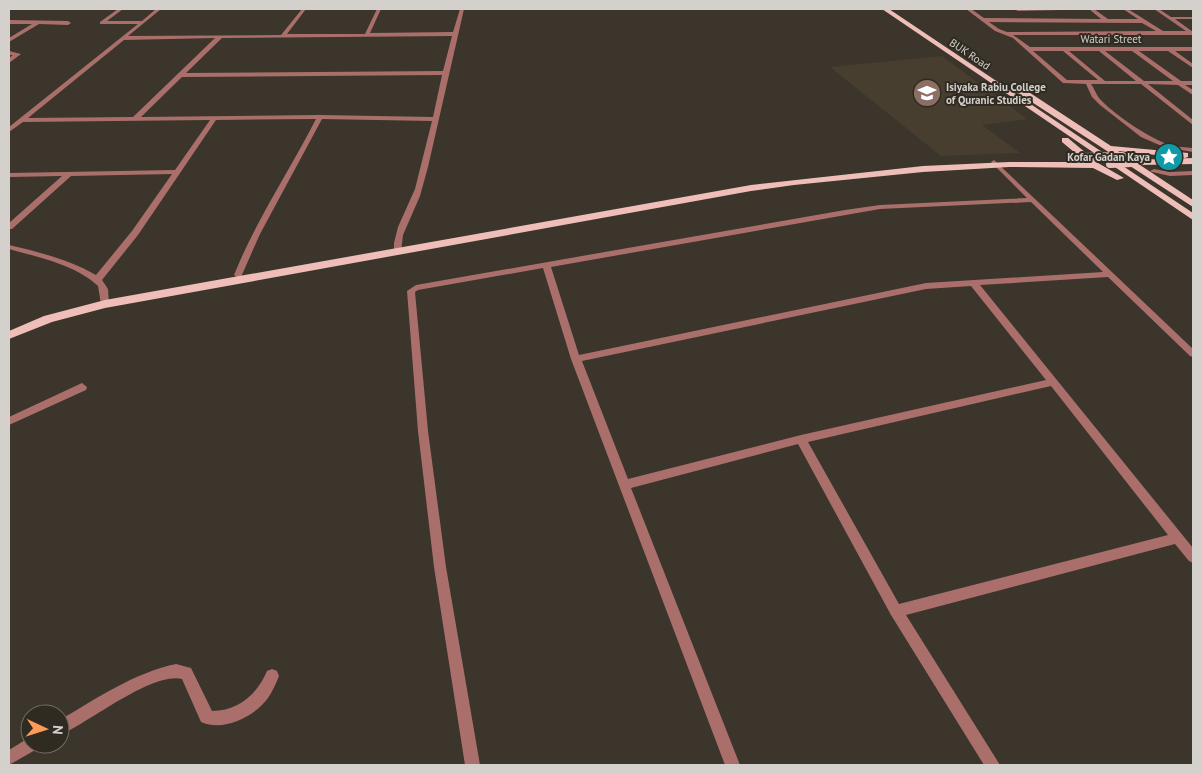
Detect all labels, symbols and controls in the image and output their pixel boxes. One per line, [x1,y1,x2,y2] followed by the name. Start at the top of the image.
[1080,32,1142,46] street label: Watari Street
[947,35,993,73] street label: BUK Road
[912,78,942,108] school or university icon: Isiyaka Rabiu College of Quranic Studies
[946,80,1046,107] place label: Isiyaka Rabiu College of Quranic Studies
[1154,142,1184,172] place icon: Kofar Gadan Kaya
[1067,150,1150,164] place label: Kofar Gadan Kaya
[20,704,70,754] north arrow
[49,725,67,735] text: N

